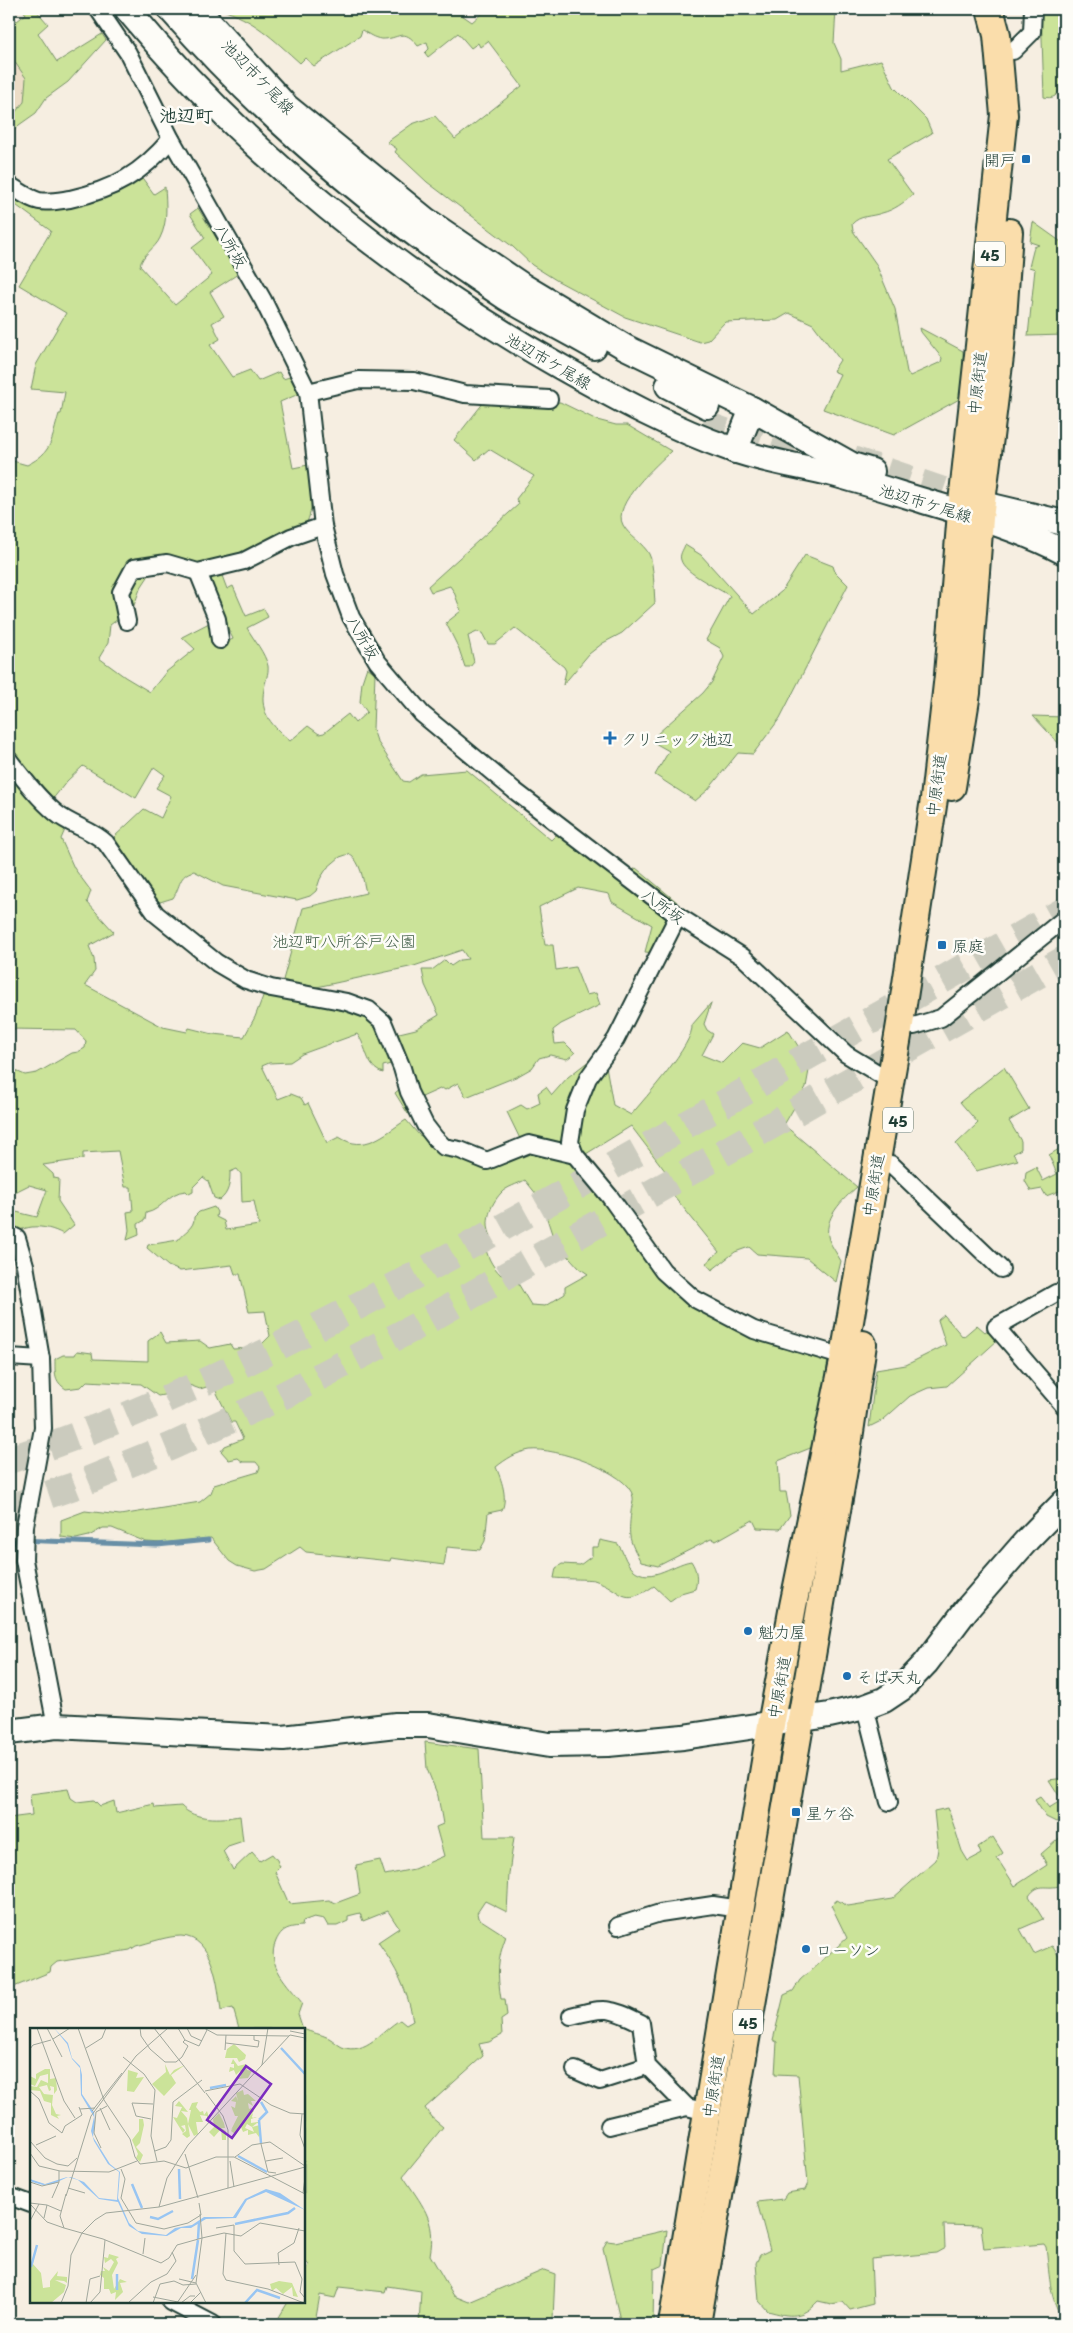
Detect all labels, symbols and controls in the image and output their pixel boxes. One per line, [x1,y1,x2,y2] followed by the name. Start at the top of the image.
[217,33,301,119] street label: 池辺市ケ尾線
[159,101,213,128] district label: 池辺町
[984,147,1016,171] place label: 開戸
[1020,153,1032,165] marker: 開戸
[210,218,254,272] street label: 八所坂
[975,242,1005,266] road number: 45
[501,326,597,394] street label: 池辺市ケ尾線
[961,350,991,416] street label: 中原街道
[877,476,975,528] street label: 池辺市ケ尾線
[342,610,386,664] street label: 八所坂
[621,726,733,750] place label: クリニック池辺
[603,731,617,745] marker: クリニック池辺
[919,752,951,818] street label: 中原街道
[638,881,690,929] street label: 八所坂
[272,928,416,952] park label: 池辺町八所谷戸公園
[952,933,984,957] place label: 原庭
[936,939,948,951] marker: 原庭
[883,1108,913,1132] road number: 45
[855,1152,889,1218] street label: 中原街道
[758,1619,806,1643] place label: 魁力屋
[742,1625,754,1637] marker: 魁力屋
[761,1653,795,1721] street label: 中原街道
[857,1664,921,1688] place label: そば天丸
[841,1670,853,1682] marker: そば天丸
[806,1800,854,1824] place label: 星ケ谷
[790,1806,802,1818] marker: 星ケ谷
[816,1937,880,1961] place label: ローソン
[800,1943,812,1955] marker: ローソン
[733,2010,763,2034] road number: 45
[30,2028,305,2303] inset map
[695,2053,729,2119] street label: 中原街道

